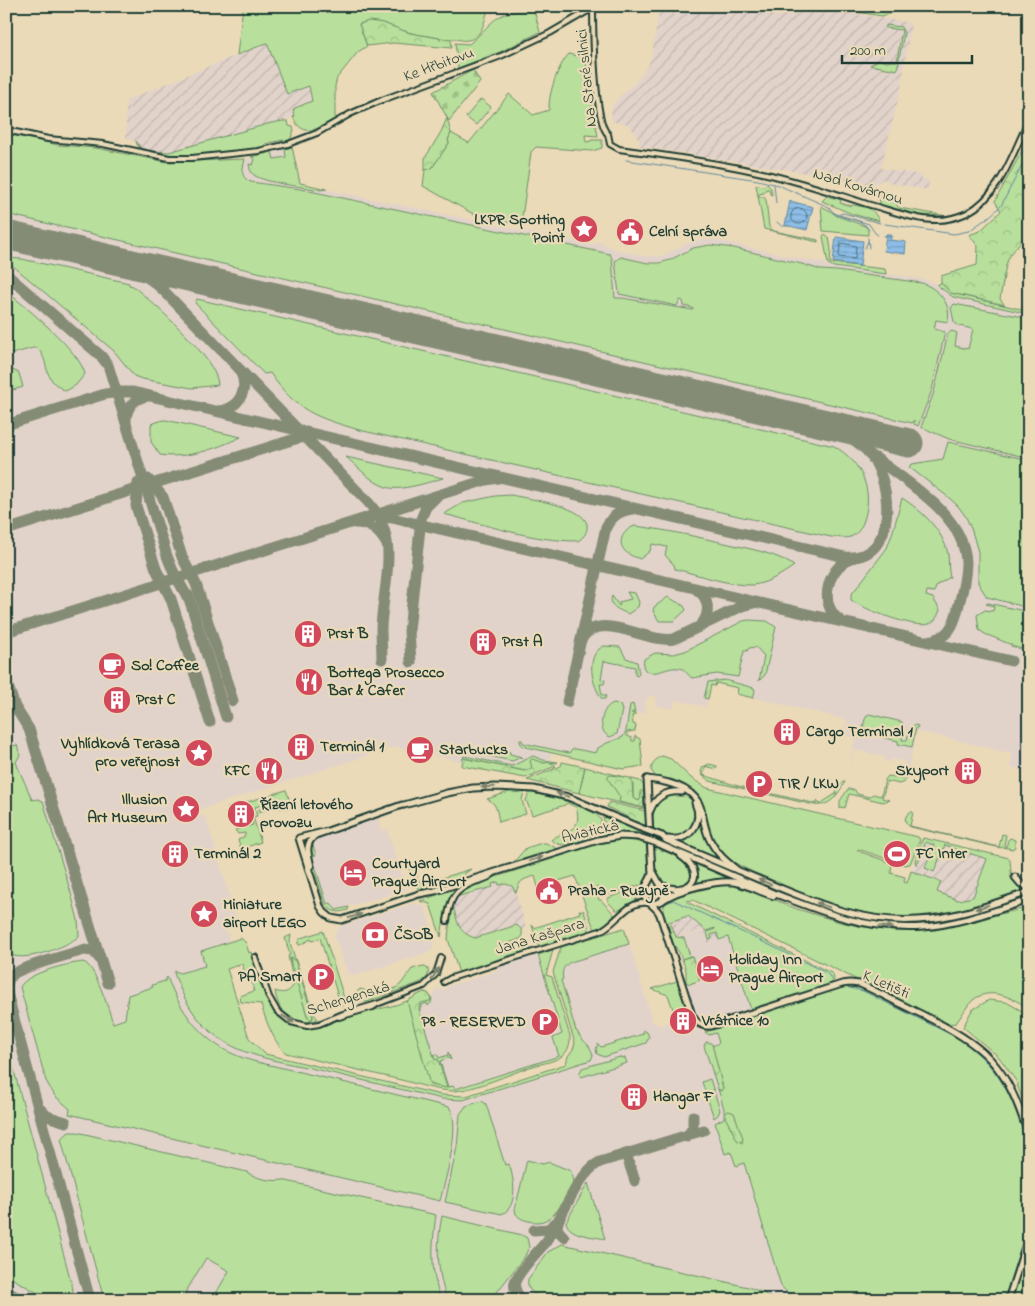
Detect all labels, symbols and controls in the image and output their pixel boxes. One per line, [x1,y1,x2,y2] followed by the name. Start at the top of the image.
[570,28,604,128] street label: Na Staré silnici
[842,32,972,64] scale bar
[850,40,886,62] text: 200 m
[400,41,478,89] street label: Ke Hřbitovu
[810,162,906,212] street label: Nad Kovárnou
[474,208,566,250] place label: LKPR Spotting Point
[569,214,599,244] place icon: LKPR Spotting Point
[615,217,645,247] public building icon: Celní správa
[649,220,727,244] place label: Celní správa
[293,619,323,649] building icon: Prst B
[327,622,369,646] place label: Prst B
[468,627,498,657] building icon: Prst A
[502,630,543,654] place label: Prst A
[97,651,127,681] cafe icon: So! Coffee
[131,654,200,678] place label: So! Coffee
[327,661,444,703] place label: Bottega Prosecco Bar & Cafer
[294,667,324,697] restaurant icon: Bottega Prosecco Bar & Cafer
[102,685,132,715] building icon: Prst C
[136,688,176,712] place label: Prst C
[772,717,802,747] building icon: Cargo Terminal 1
[806,720,914,745] place label: Cargo Terminal 1
[60,732,181,774] place label: Vyhlídková Terasa pro veřejnost
[286,732,316,762] building icon: Terminál 1
[320,735,385,759] place label: Terminál 1
[405,735,435,765] cafe icon: Starbucks
[184,738,214,768] place icon: Vyhlídková Terasa pro veřejnost
[439,738,508,762] place label: Starbucks
[254,756,284,786] restaurant icon: KFC
[953,756,983,786] building icon: Skyport
[224,759,250,783] place label: KFC
[895,759,950,784] place label: Skyport
[744,769,774,799] parking icon: TIR / LKW
[778,772,839,796] place label: TIR / LKW
[480,783,496,791] one-way arrow
[87,788,168,830] place label: Illusion Art Museum
[555,791,570,799] one-way arrow
[259,793,353,835] place label: Řízení letového provozu
[171,794,201,824] place icon: Illusion Art Museum
[226,799,256,829] building icon: Řízení letového provozu
[559,814,621,850] street label: Aviatická
[160,839,190,869] building icon: Terminál 2
[882,839,912,869] sports icon: FC Inter
[194,842,261,866] place label: Terminál 2
[915,842,968,866] place label: FC Inter
[372,852,467,895] place label: Courtyard Prague Airport
[529,855,544,862] one-way arrow
[338,858,368,888] hotel icon: Courtyard Prague Airport
[534,876,564,906] public building icon: Praha - Ruzyně
[757,878,772,886] one-way arrow
[568,879,670,904] place label: Praha - Ruzyně
[223,893,307,935] place label: Miniature airport LEGO
[189,899,219,929] place icon: Miniature airport LEGO
[816,901,831,908] one-way arrow
[975,904,990,912] one-way arrow
[347,911,362,919] one-way arrow
[492,912,588,962] street label: Jana Kašpara
[360,920,390,950] bank icon: ČSOB
[394,923,433,947] place label: ČSOB
[879,923,895,931] one-way arrow
[729,948,824,991] place label: Holiday Inn Prague Airport
[695,954,725,984] hotel icon: Holiday Inn Prague Airport
[306,962,336,992] parking icon: PA Smart
[859,964,914,1006] street label: K Letišti
[238,965,303,989] place label: PA Smart
[431,967,440,980] one-way arrow
[304,975,392,1023] street label: Schengenská
[668,1006,698,1036] building icon: Vrátnice 10
[530,1007,560,1037] parking icon: P8 - RESERVED
[701,1009,769,1033] place label: Vrátnice 10
[421,1010,526,1034] place label: P8 - RESERVED
[281,1015,294,1024] one-way arrow
[619,1082,649,1112] building icon: Hangar F
[653,1085,715,1110] place label: Hangar F

